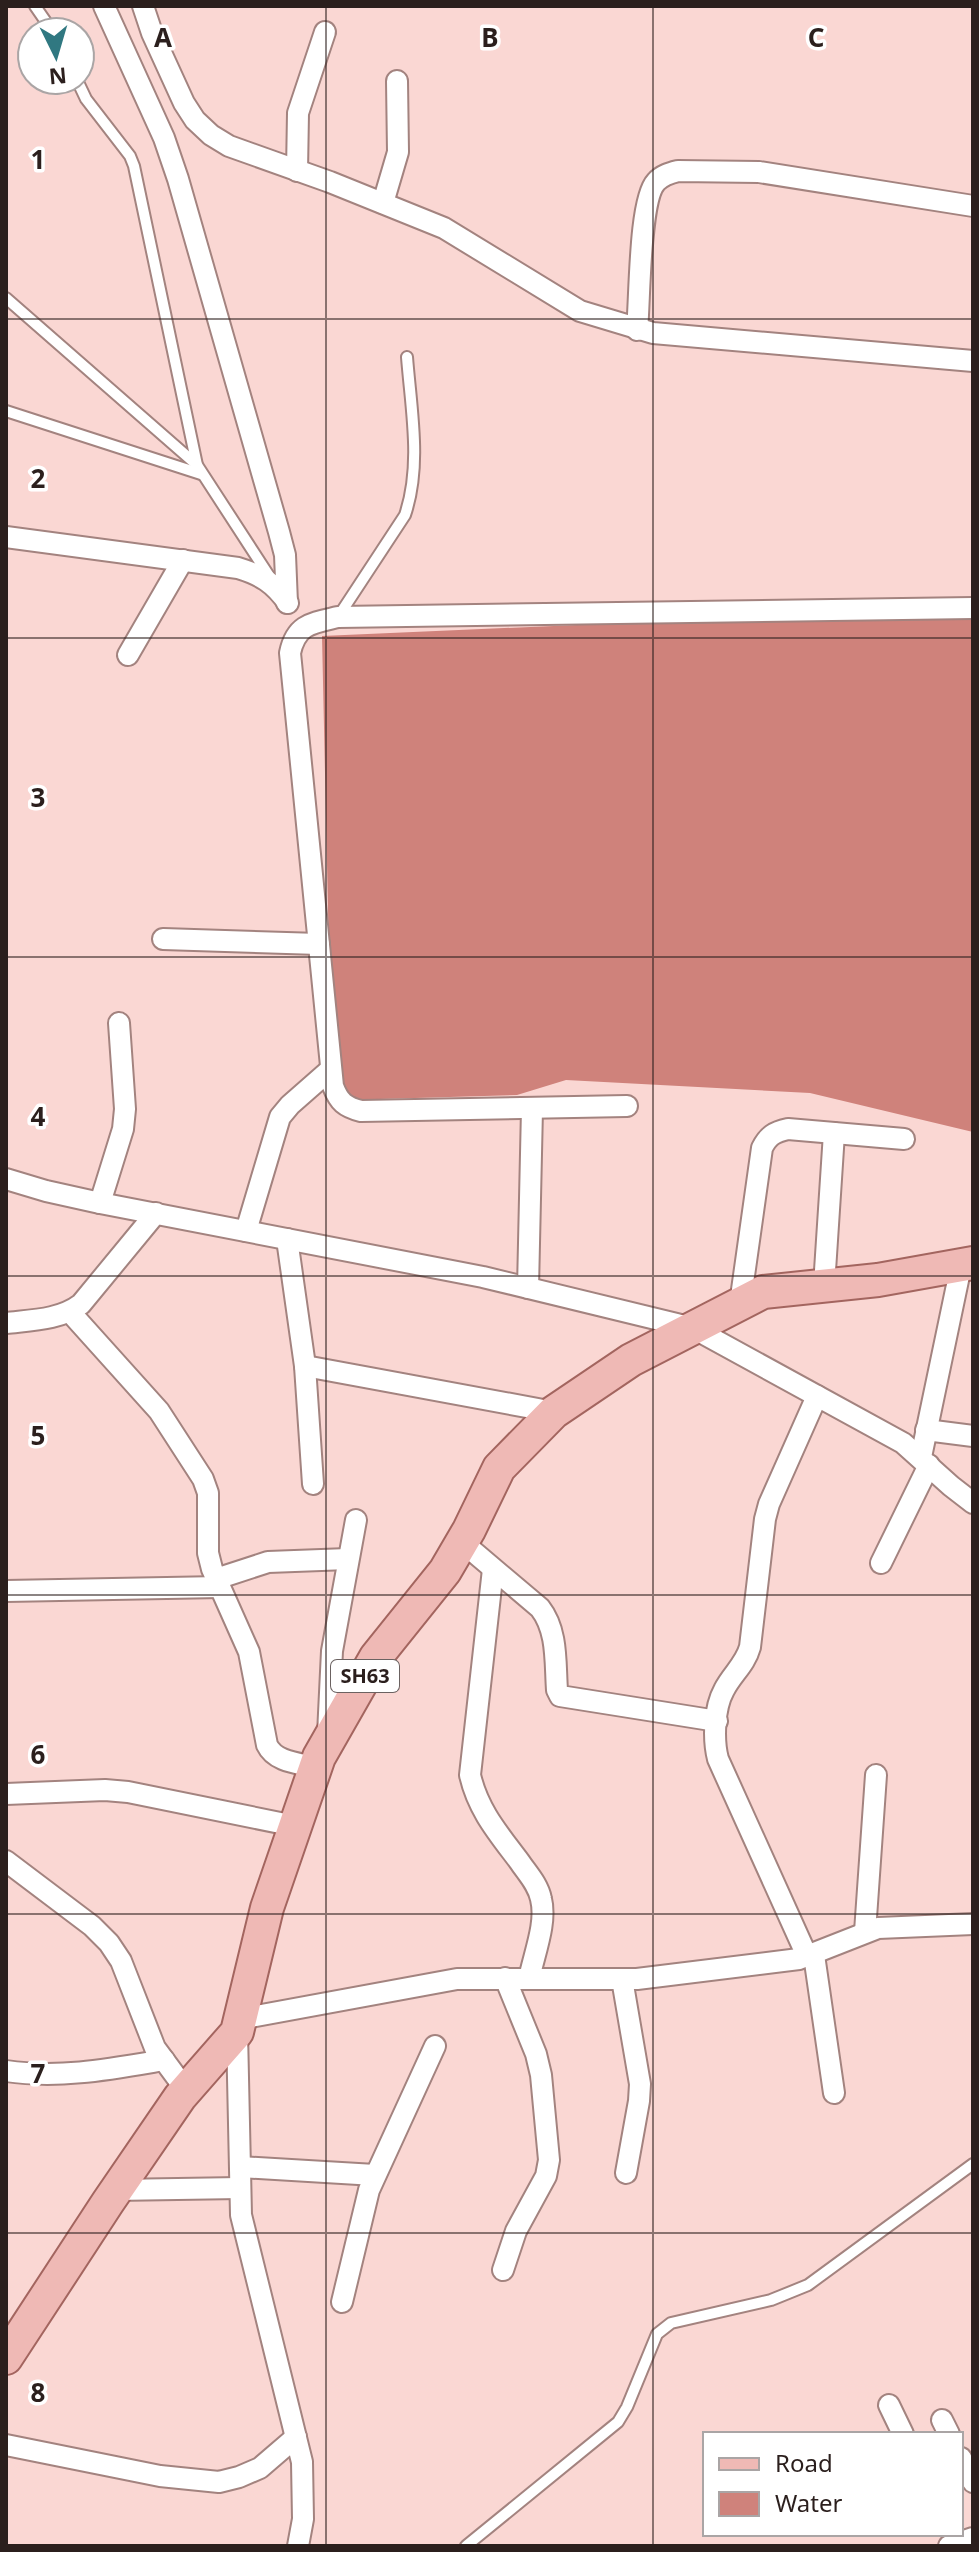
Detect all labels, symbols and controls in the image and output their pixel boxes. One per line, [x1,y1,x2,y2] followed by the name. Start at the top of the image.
[16,16,96,96] north arrow
[154,19,172,55] text: A
[481,19,499,55] text: B
[808,19,824,55] text: C
[48,61,68,93] text: N
[31,141,45,177] text: 1
[31,460,46,496] text: 2
[31,779,45,815] text: 3
[31,1098,46,1134] text: 4
[31,1417,45,1453] text: 5
[331,1660,399,1692] road number: SH63
[31,1736,46,1772] text: 6
[31,2055,46,2091] text: 7
[31,2374,45,2410] text: 8
[703,2432,963,2536] legend
[775,2446,833,2479] text: Road
[775,2486,843,2519] text: Water

